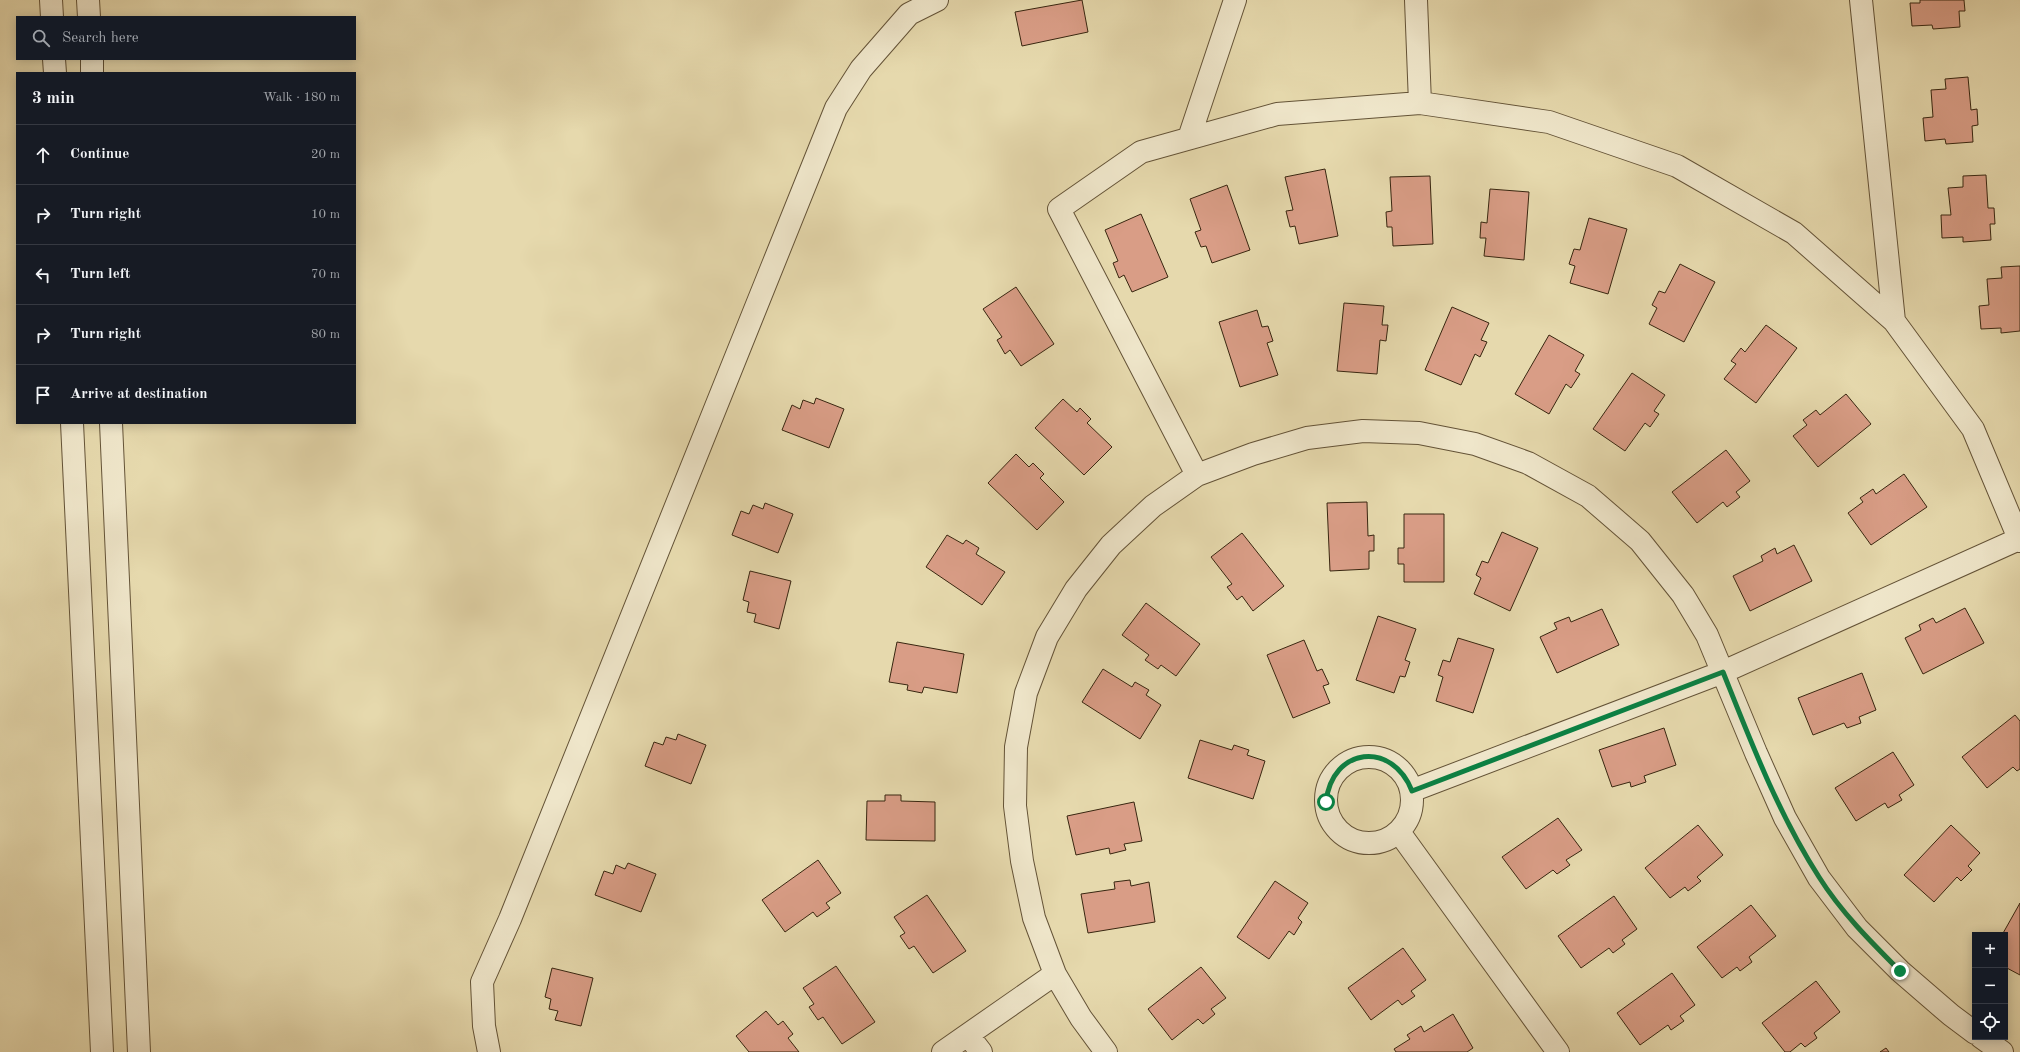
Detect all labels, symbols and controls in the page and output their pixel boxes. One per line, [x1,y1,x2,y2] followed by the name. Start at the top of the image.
[16,16,356,60] search box
[30,27,52,49] icon: search
[62,31,139,46] text: Search here
[32,90,75,107] text: 3 min
[263,91,340,104] text: Walk · 180 m
[32,144,54,166] icon: ahead
[70,147,129,162] text: Continue
[311,148,340,161] text: 20 m
[32,204,54,226] icon: right
[70,207,141,222] text: Turn right
[311,208,340,221] text: 10 m
[32,264,54,286] icon: left
[70,267,130,282] text: Turn left
[311,268,340,281] text: 70 m
[32,324,54,346] icon: right
[70,327,141,342] text: Turn right
[311,328,340,341] text: 80 m
[32,384,54,406] icon: arrive
[70,387,208,402] text: Arrive at destination
[1317,793,1335,811] route start
[1972,932,2008,1040] map controls
[1972,932,2008,968] button: +
[1891,962,1909,980] route end
[1972,968,2008,1004] button: −
[1972,1004,2008,1040] button: locate

